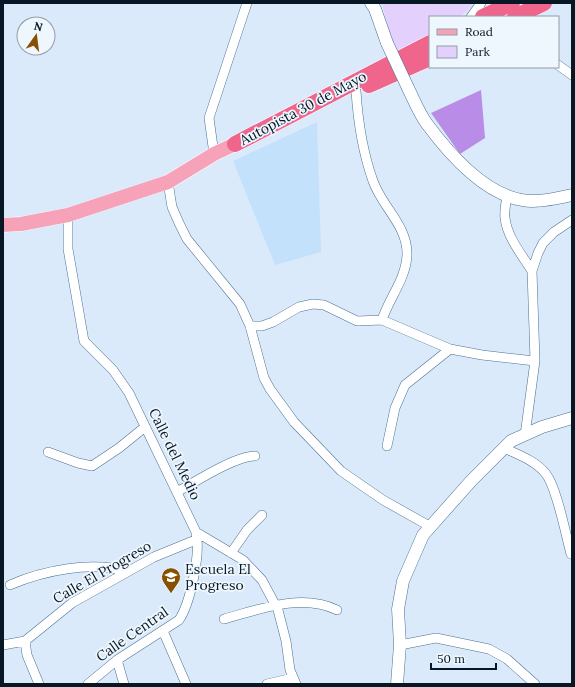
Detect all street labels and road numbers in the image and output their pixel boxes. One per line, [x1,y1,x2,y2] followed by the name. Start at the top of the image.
[236,67,369,150] street label: Autopista 30 de Mayo
[145,405,205,503] street label: Calle del Medio
[50,537,154,607] street label: Calle El Progreso
[92,602,172,665] street label: Calle Central

